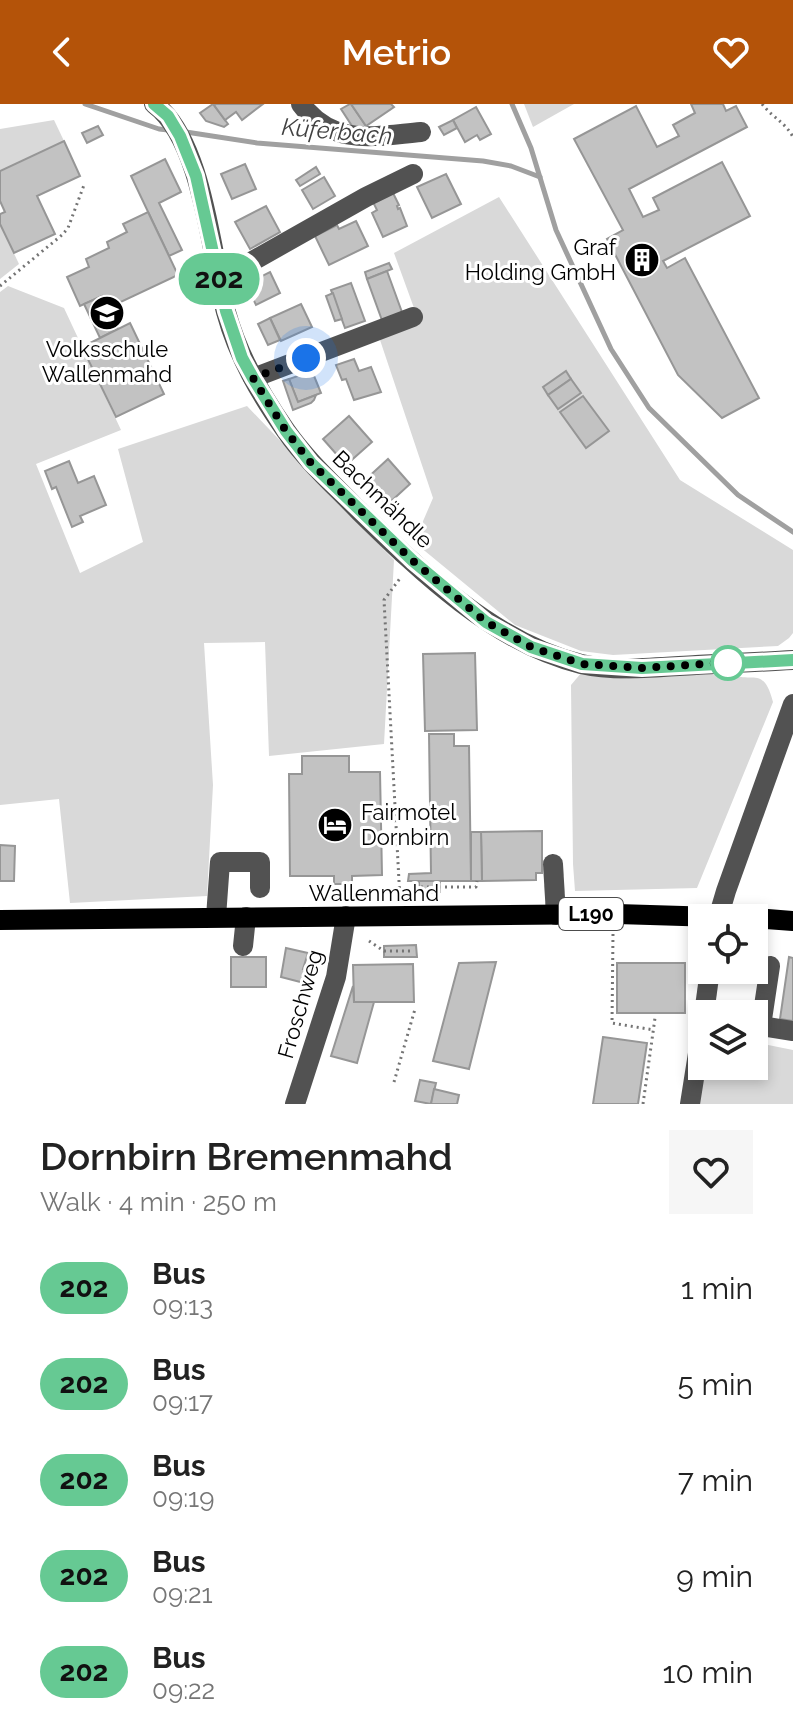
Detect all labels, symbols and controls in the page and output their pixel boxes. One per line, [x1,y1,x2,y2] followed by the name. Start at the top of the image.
[40,30,84,74] icon: back
[709,30,753,74] icon: heart
[342,31,451,73] text: Metrio
[280,112,394,150] water label: Küferbach
[465,234,617,285] place label: Graf Holding GmbH
[623,241,661,279] building icon: Graf Holding GmbH
[173,253,265,305] line badge: 202
[195,262,243,295] text: 202
[88,294,126,332] school or university icon: Volksschule Wallenmahd
[42,336,172,387] place label: Volksschule Wallenmahd
[286,338,326,378] your location
[328,445,439,553] street label: Bachmähdle
[711,646,745,680] unlabelled marker
[361,799,456,850] place label: Fairmotel Dornbirn
[316,806,354,844] hotel icon: Fairmotel Dornbirn
[309,880,439,906] street label: Wallenmahd
[559,898,623,930] road number: L190
[688,904,768,1080] map controls
[688,904,768,984] button: locate
[272,947,328,1061] street label: Froschweg
[688,1000,768,1080] button: layers
[669,1130,753,1214] button: heart
[40,1134,453,1179] text: Dornbirn Bremenmahd
[40,1187,277,1217] text: Walk · 4 min · 250 m
[152,1256,206,1291] text: Bus
[60,1271,108,1304] text: 202
[681,1271,753,1306] text: 1 min
[152,1291,213,1321] text: 09:13
[152,1352,206,1387] text: Bus
[60,1367,108,1400] text: 202
[677,1367,753,1402] text: 5 min
[152,1387,213,1417] text: 09:17
[152,1448,206,1483] text: Bus
[60,1463,108,1496] text: 202
[678,1463,753,1498] text: 7 min
[152,1483,214,1513] text: 09:19
[152,1544,206,1579] text: Bus
[60,1559,108,1592] text: 202
[676,1559,753,1594] text: 9 min
[152,1579,213,1609] text: 09:21
[152,1640,206,1675] text: Bus
[60,1655,108,1688] text: 202
[663,1655,753,1690] text: 10 min
[152,1675,215,1705] text: 09:22

